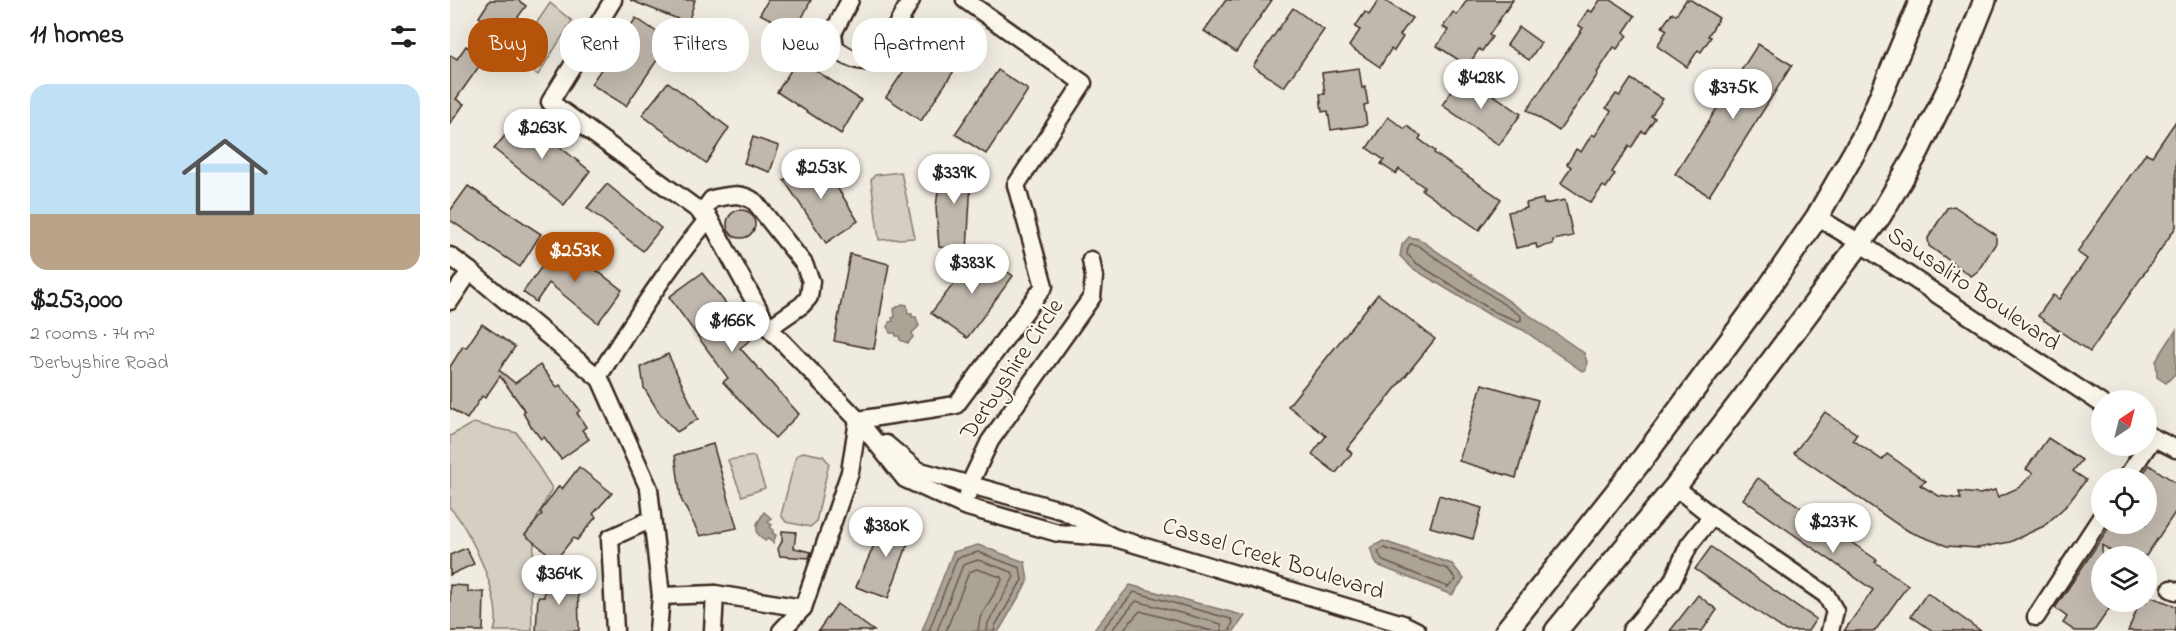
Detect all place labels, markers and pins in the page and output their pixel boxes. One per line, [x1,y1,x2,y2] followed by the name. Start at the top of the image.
[1439,59,1523,110] pin: $428K
[1691,69,1775,120] pin: $375K
[500,109,584,160] pin: $263K
[779,149,863,200] pin: $253K
[912,154,996,205] pin: $339K
[533,232,617,283] pin: $253K
[930,244,1014,295] pin: $383K
[690,302,774,353] pin: $166K
[1791,503,1875,554] pin: $237K
[844,507,928,558] pin: $380K
[517,555,601,606] pin: $364K

